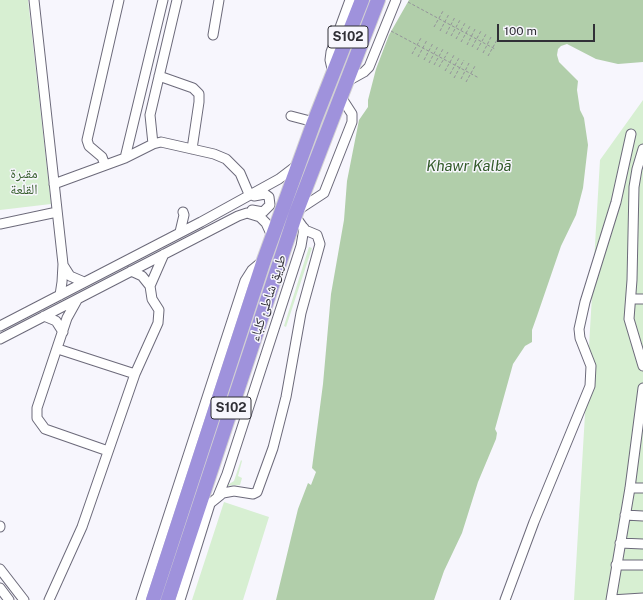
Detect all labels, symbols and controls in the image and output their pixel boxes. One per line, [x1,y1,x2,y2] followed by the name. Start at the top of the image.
[499,16,597,42] scale bar
[504,24,537,38] text: 100 m
[328,26,368,48] road number: S102
[426,157,512,175] water label: Khawr Kalbā
[10,166,38,198] park label: مقبرة القلعة
[246,253,290,343] street label: طريق شاطئ كلباء
[211,397,251,419] road number: S102

